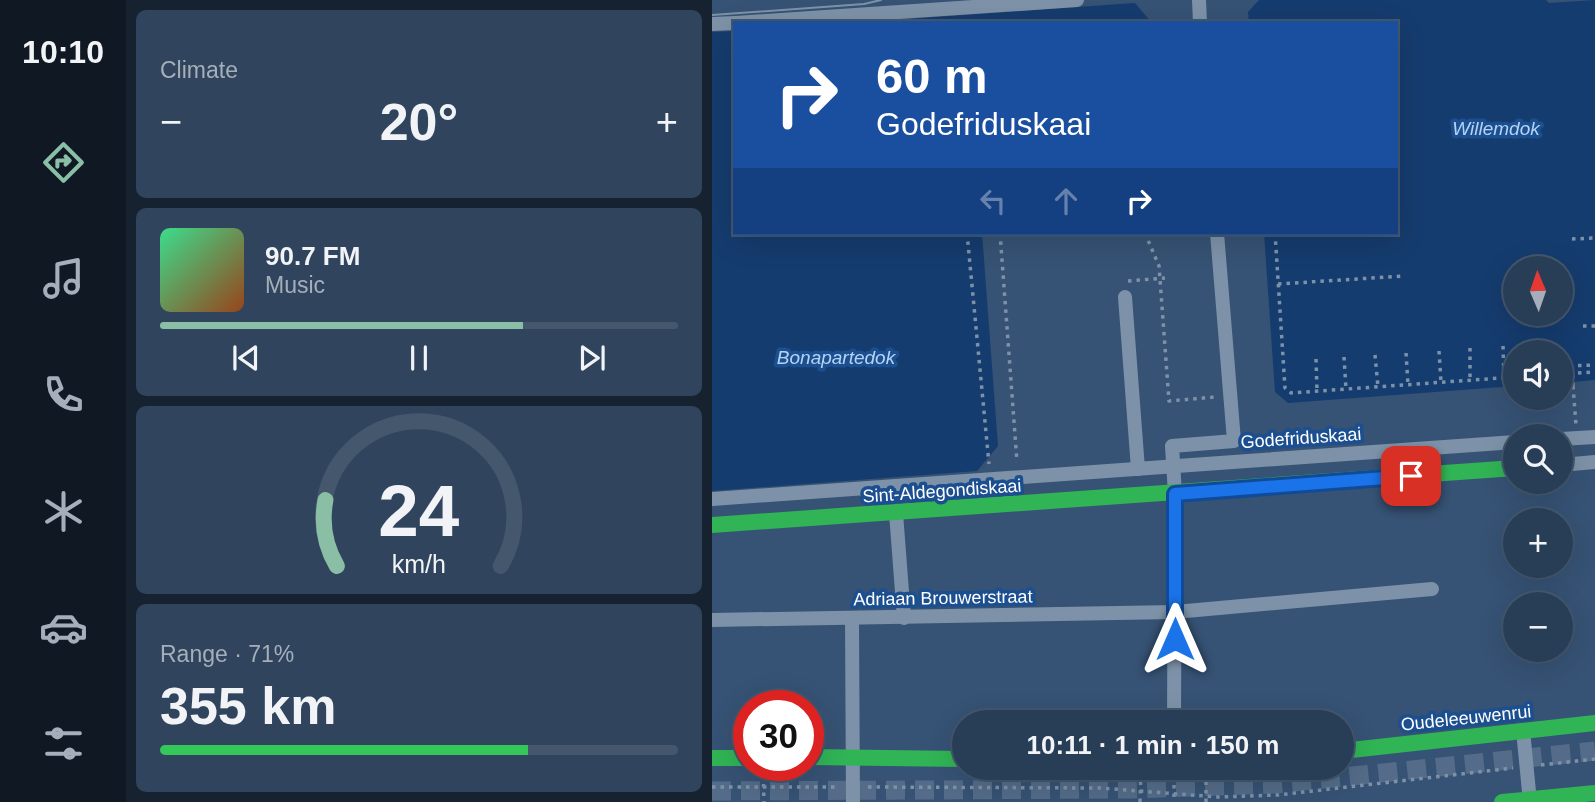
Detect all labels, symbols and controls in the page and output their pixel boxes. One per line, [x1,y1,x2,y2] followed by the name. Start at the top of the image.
[22,34,104,70] text: 10:10
[761,49,852,140] icon: right
[876,49,988,103] text: 60 m
[160,57,238,83] text: Climate
[380,93,458,151] text: 20°
[160,101,182,143] text: −
[656,101,678,143] text: +
[876,106,1091,142] text: Godefriduskaai
[1452,118,1541,139] water label: Willemdok
[39,138,88,187] icon: directions
[974,182,1012,220] icon: left
[1047,182,1085,220] icon: ahead
[1120,182,1158,220] icon: right
[265,241,360,271] text: 90.7 FM
[39,254,88,303] icon: music
[1503,256,1573,326] north arrow
[1503,256,1573,662] map controls
[265,272,325,298] text: Music
[227,339,265,377] icon: previous
[400,339,438,377] icon: pause
[573,339,611,377] icon: next
[1503,340,1573,410] button: sound
[777,347,897,368] water label: Bonapartedok
[39,370,88,419] icon: phone
[1240,424,1362,452] street label: Godefriduskaai
[1503,424,1573,494] button: search
[1381,446,1441,506] pin
[1392,457,1430,495] icon: arrive
[379,470,460,551] text: 24
[862,475,1022,507] street label: Sint-Aldegondiskaai
[39,487,88,536] icon: climate
[1503,508,1573,578] button: +
[392,550,446,578] text: km/h
[853,586,1033,610] street label: Adriaan Brouwerstraat
[1503,592,1573,662] button: −
[1138,602,1212,676] position arrow
[39,603,88,652] icon: car
[160,641,294,667] text: Range · 71%
[160,677,336,735] text: 355 km
[733,690,824,781] speed limit sign: 30
[1400,701,1532,735] street label: Oudeleeuwenrui
[39,719,88,768] icon: filters
[1027,730,1279,760] text: 10:11 · 1 min · 150 m

